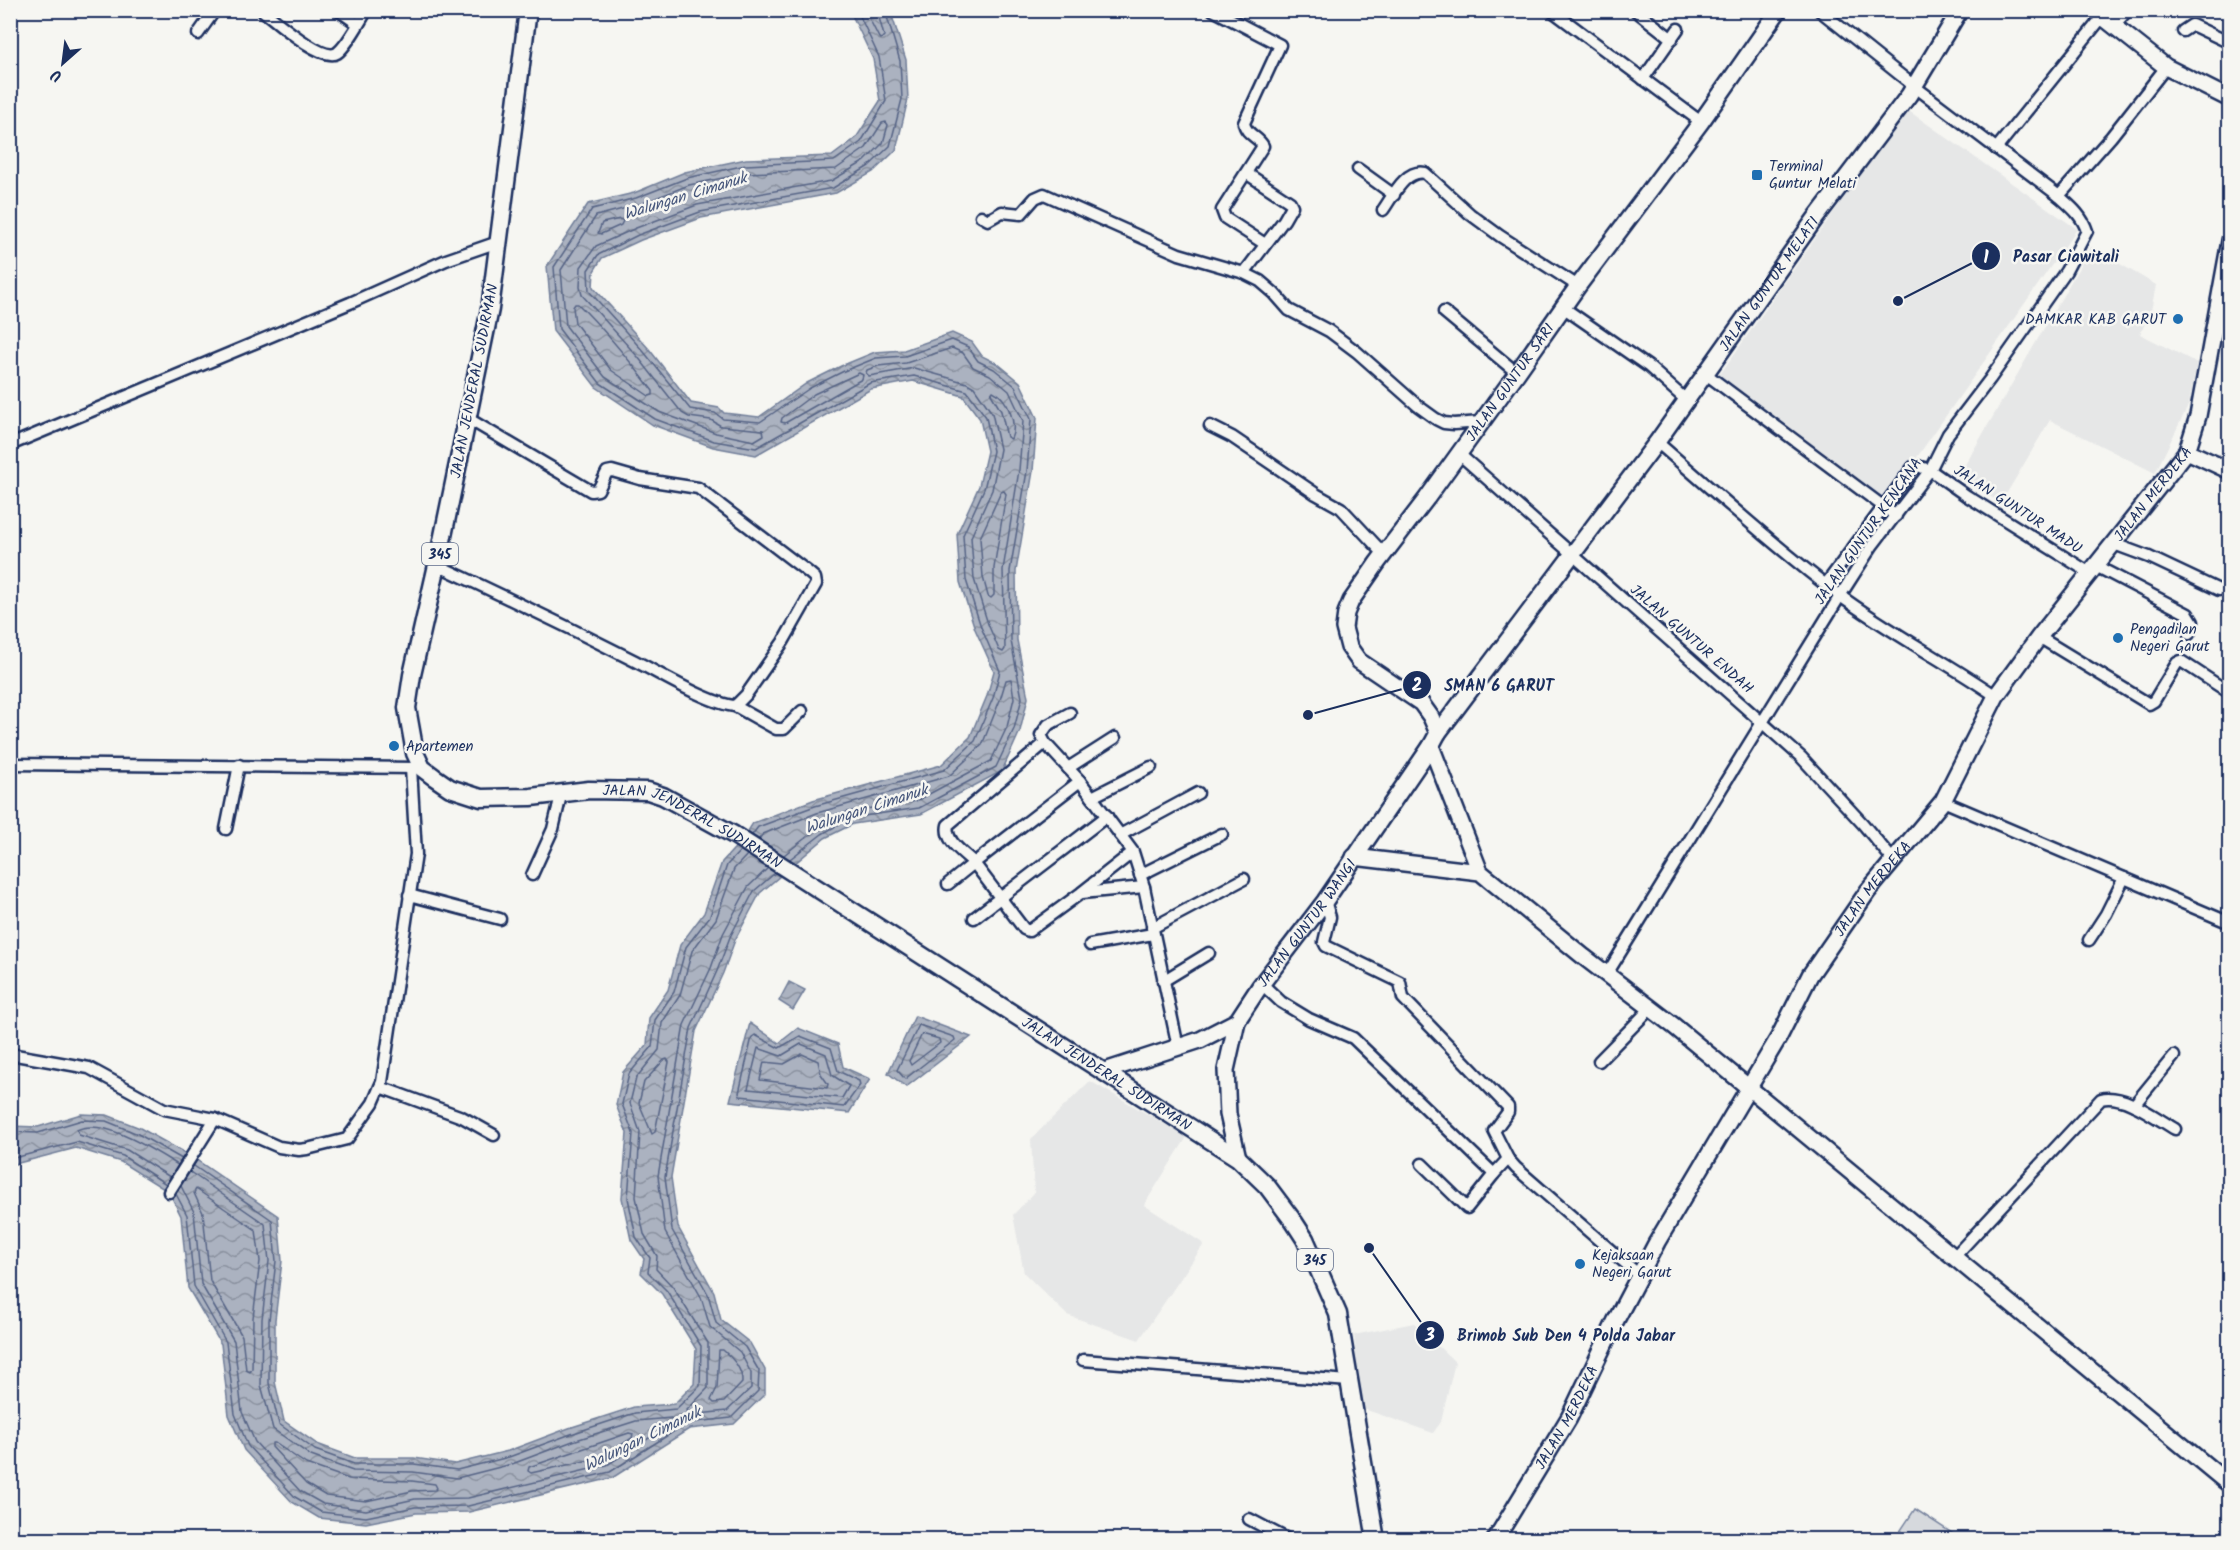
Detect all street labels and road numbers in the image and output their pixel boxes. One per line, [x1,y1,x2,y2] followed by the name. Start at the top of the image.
[1714,212,1826,357] street label: JALAN GUNTUR MELATI
[444,282,506,480] street label: JALAN JENDERAL SUDIRMAN
[1460,318,1561,447] street label: JALAN GUNTUR SARI
[2108,442,2199,547] street label: JALAN MERDEKA
[1809,453,1929,610] street label: JALAN GUNTUR KENCANA
[1948,459,2087,561] street label: JALAN GUNTUR MADU
[422,543,458,565] road number: 345
[1624,579,1759,700] street label: JALAN GUNTUR ENDAH
[602,779,786,876] street label: JALAN JENDERAL SUDIRMAN
[1829,836,1918,942] street label: JALAN MERDEKA
[1252,854,1364,993] street label: JALAN GUNTUR WANGI
[1016,1011,1196,1138] street label: JALAN JENDERAL SUDIRMAN
[1297,1249,1333,1271] road number: 345
[1529,1362,1605,1475] street label: JALAN MERDEKA

